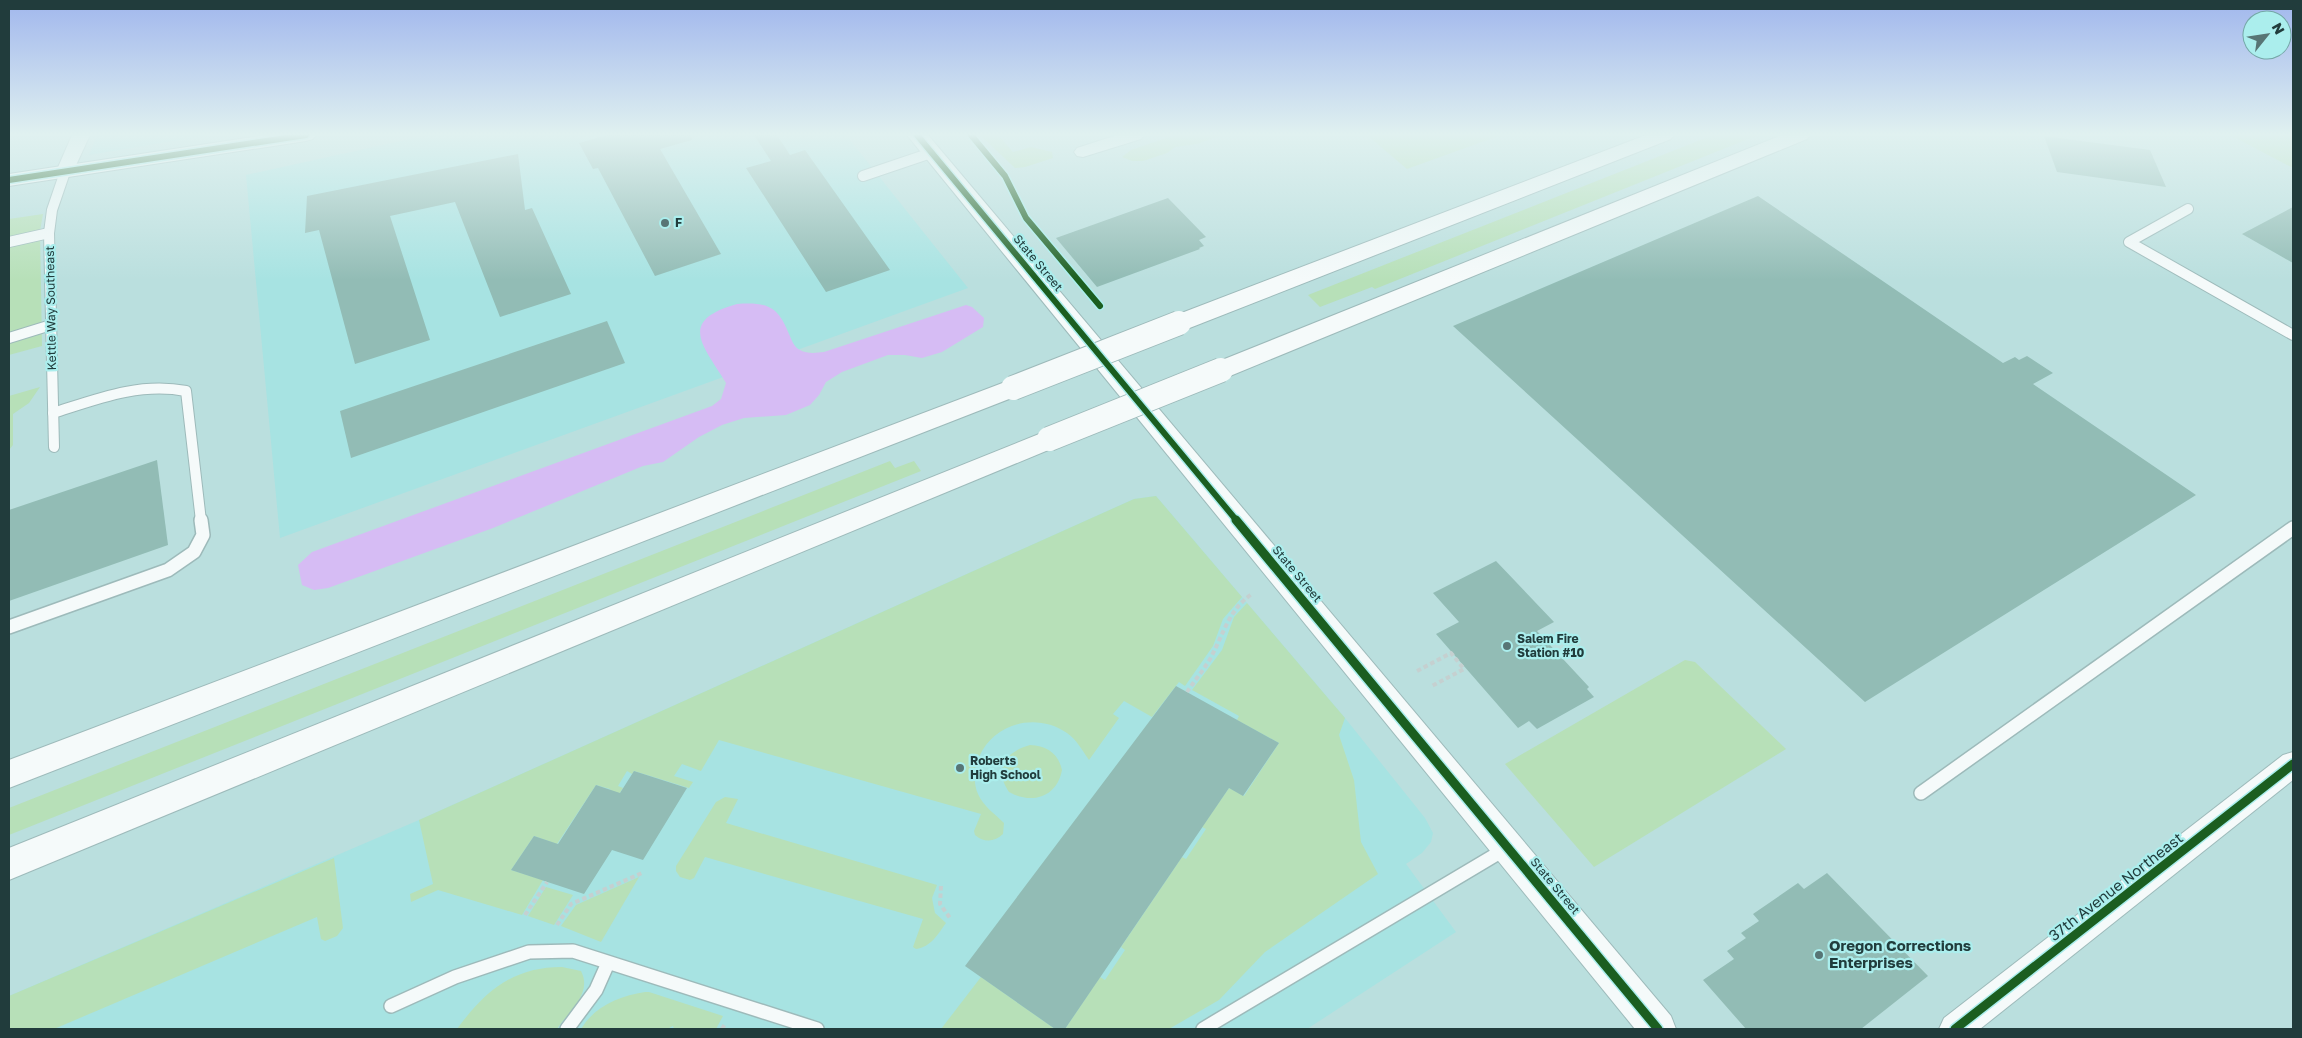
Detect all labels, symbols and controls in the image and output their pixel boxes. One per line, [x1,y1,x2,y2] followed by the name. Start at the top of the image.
[2242,10,2292,60] north arrow
[2269,19,2289,37] text: N
[675,215,682,230] place label: F
[659,217,671,229] marker: F
[1010,231,1066,294] street label: State Street
[42,245,59,370] street label: Kettle Way Southeast
[1269,542,1325,605] street label: State Street
[1517,631,1585,660] place label: Salem Fire Station #10
[1501,640,1513,652] marker: Salem Fire Station #10
[970,753,1041,782] place label: Roberts High School
[954,762,966,774] marker: Roberts High School
[2045,828,2186,944] street label: 37th Avenue Northeast
[1527,854,1583,917] street label: State Street
[1829,936,1971,971] place label: Oregon Corrections Enterprises
[1813,949,1825,961] marker: Oregon Corrections Enterprises

